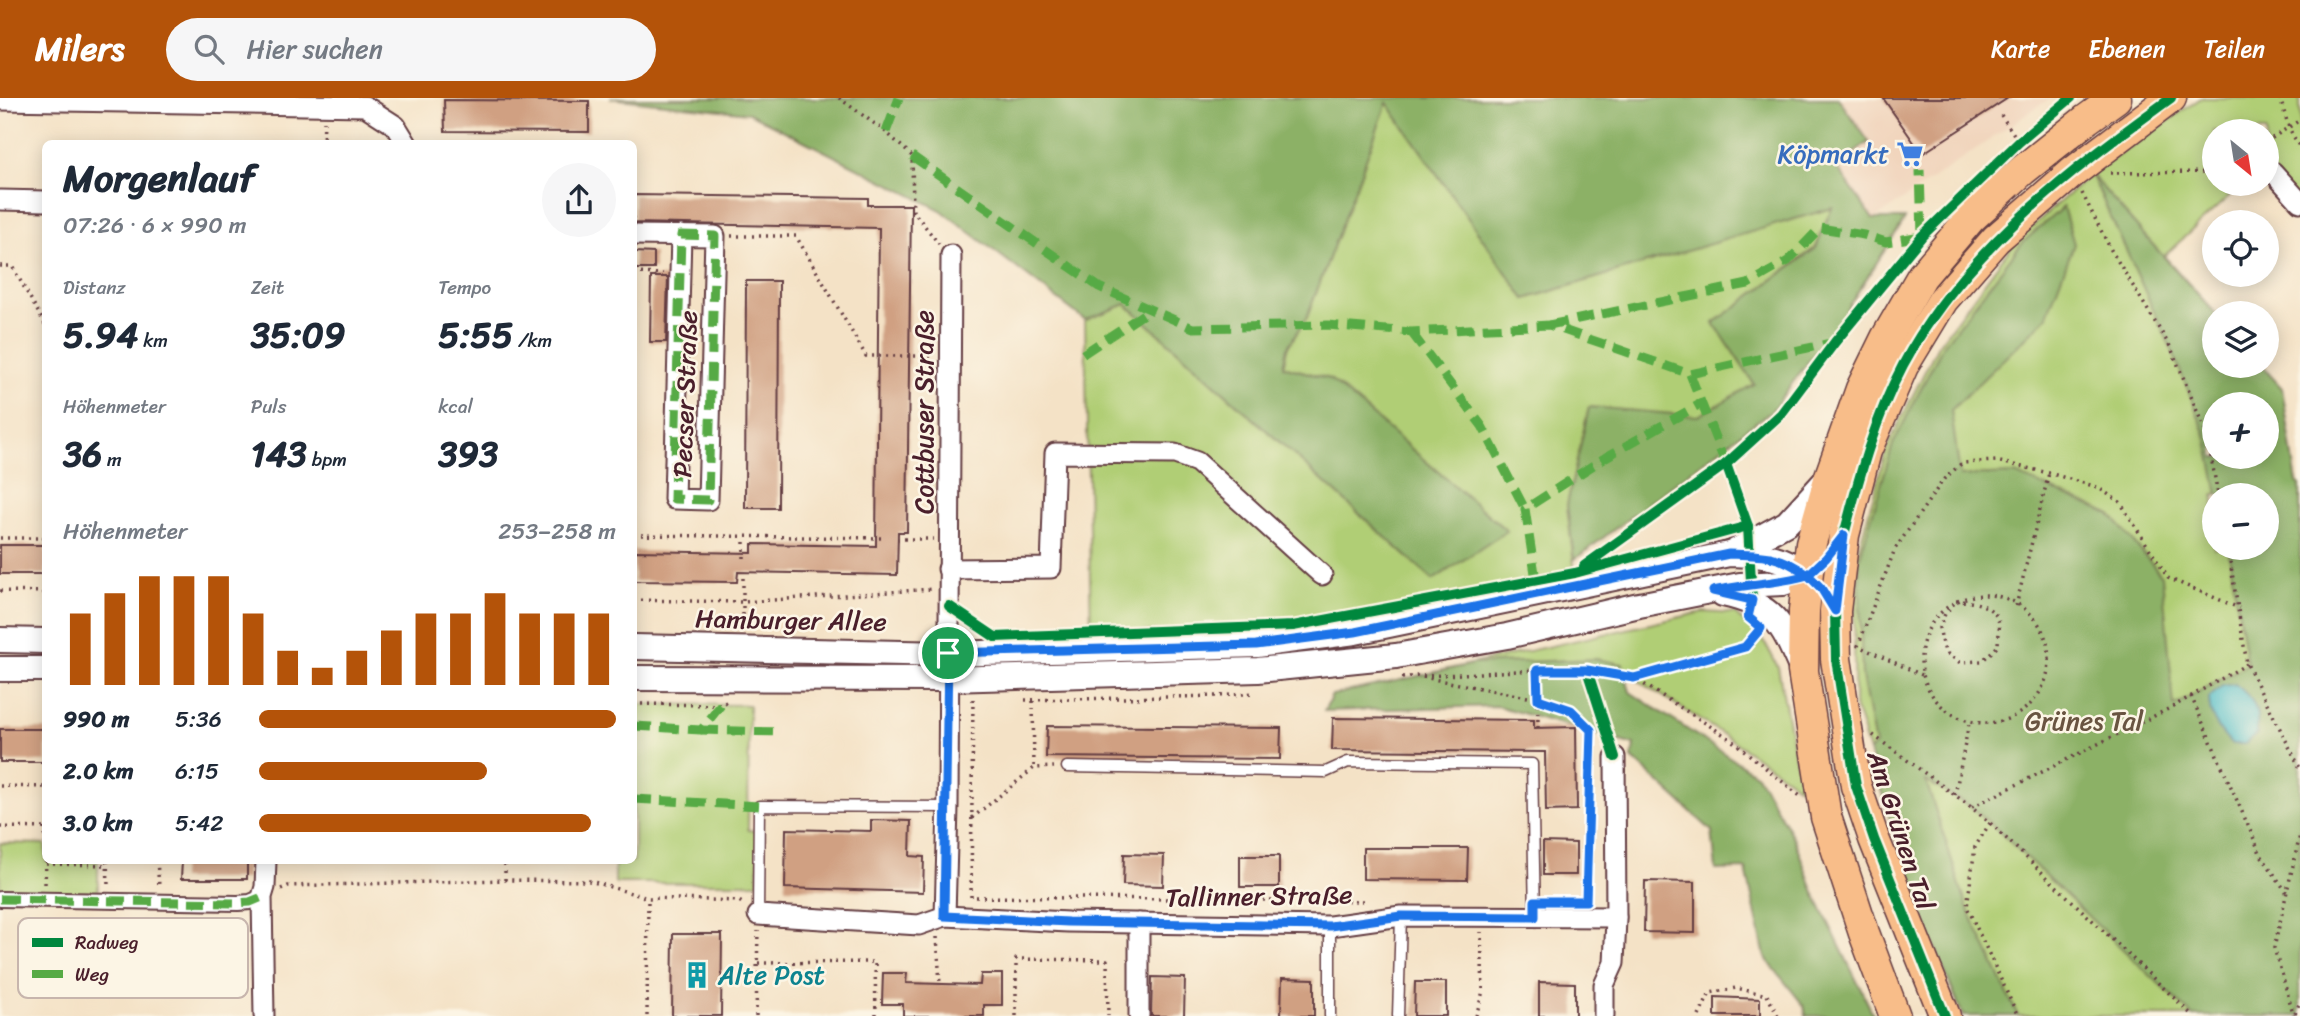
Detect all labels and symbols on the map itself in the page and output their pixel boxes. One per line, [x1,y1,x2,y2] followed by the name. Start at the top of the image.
[2202,119,2278,196] north arrow
[1777,131,1889,177] place label: Köpmarkt
[1895,139,1925,169] supermarket icon: Köpmarkt
[659,309,711,479] street label: Pecser Straße
[901,310,947,514] street label: Cottbuser Straße
[695,595,887,645] street label: Hamburger Allee
[918,623,978,683] pin
[2025,698,2144,744] park label: Grünes Tal
[1853,743,1949,916] street label: Am Grünen Tal
[1165,871,1353,921] street label: Tallinner Straße
[18,918,248,998] legend
[75,926,139,959] text: Radweg
[717,952,825,998] place label: Alte Post
[75,958,109,991] text: Weg
[682,960,712,990] building icon: Alte Post

